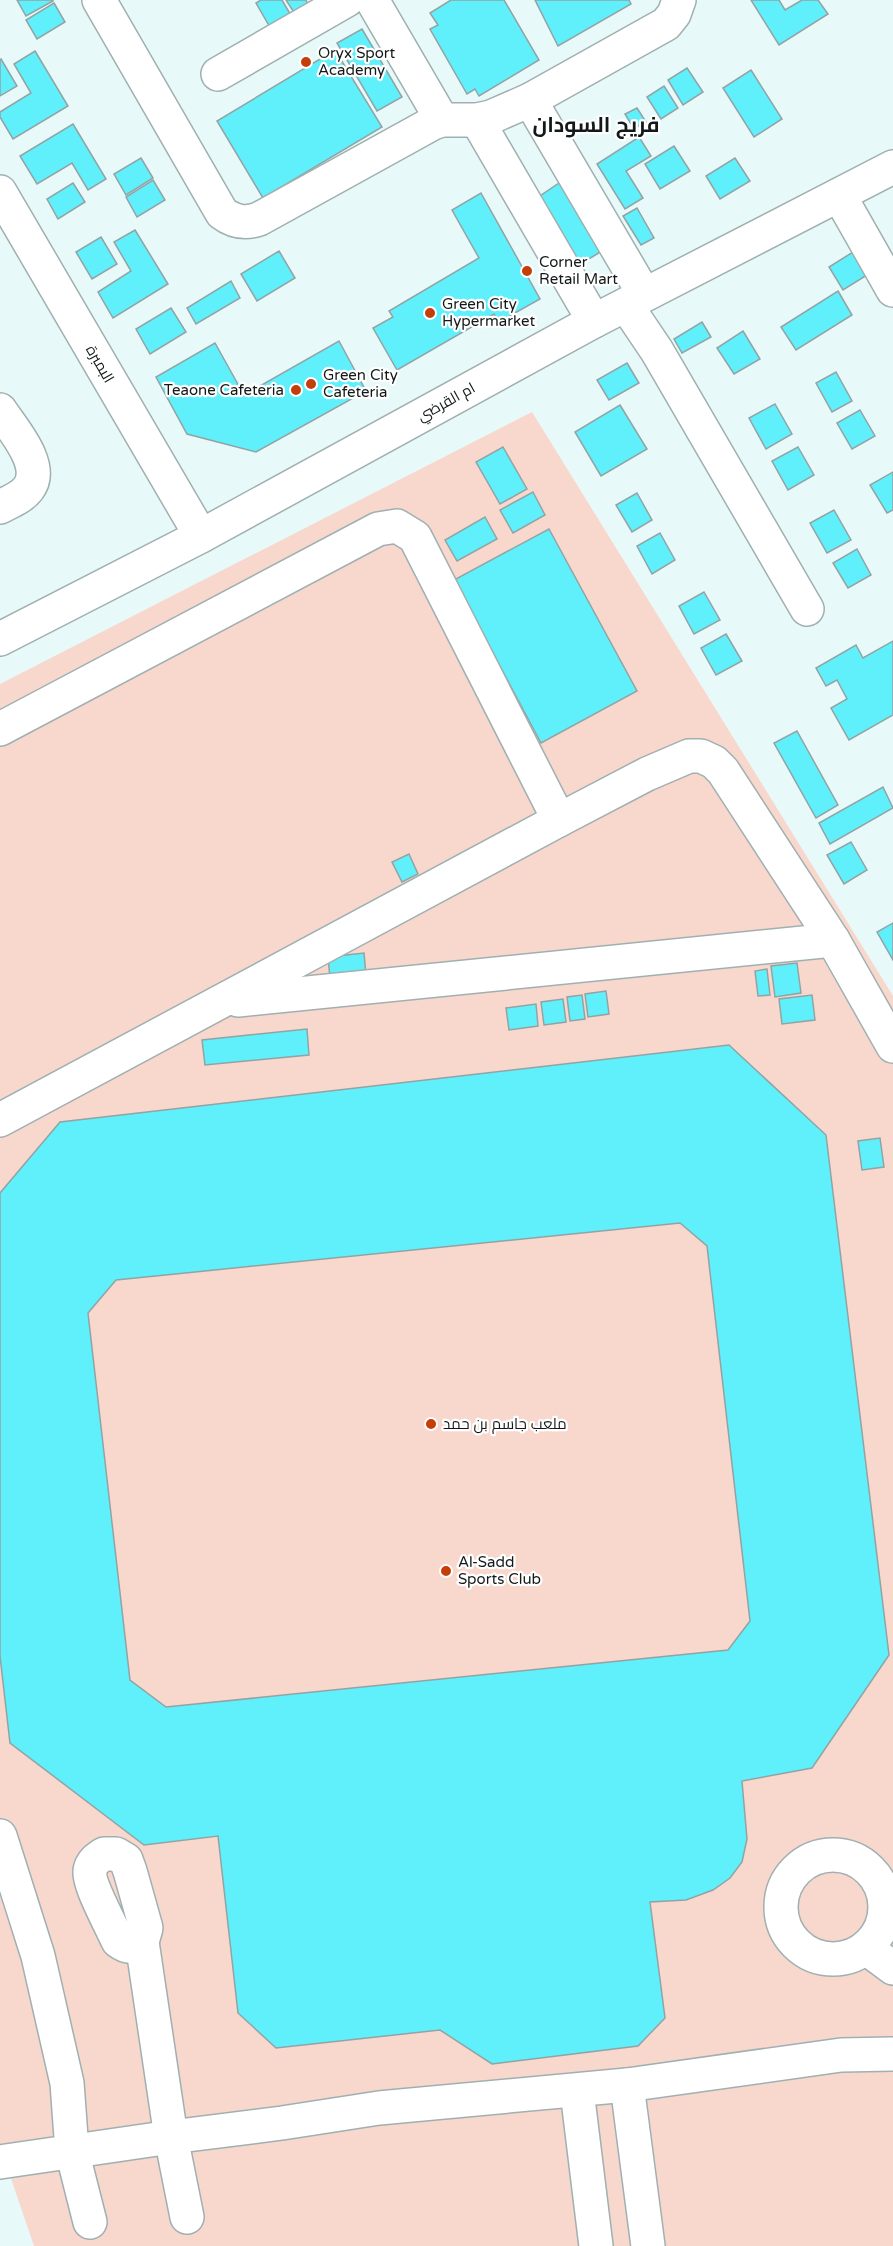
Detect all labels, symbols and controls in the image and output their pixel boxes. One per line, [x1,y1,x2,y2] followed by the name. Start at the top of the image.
[318,44,396,79] place label: Oryx Sport Academy
[299,55,313,69] marker: Oryx Sport Academy
[533,113,659,139] district label: فريج السودان
[539,253,618,288] place label: Corner Retail Mart
[520,264,534,278] marker: Corner Retail Mart
[442,295,535,330] place label: Green City Hypermarket
[423,306,437,320] marker: Green City Hypermarket
[82,342,118,386] street label: البمبرة
[323,366,398,401] place label: Green City Cafeteria
[304,377,318,391] marker: Green City Cafeteria
[414,379,480,428] street label: ام القرضي
[164,381,284,399] place label: Teaone Cafeteria
[289,383,303,397] marker: Teaone Cafeteria
[443,1415,567,1434] place label: ملعب جاسم بن حمد
[424,1417,438,1431] marker: ملعب جاسم بن حمد
[458,1553,541,1588] place label: Al-Sadd Sports Club
[439,1564,453,1578] marker: Al-Sadd Sports Club

